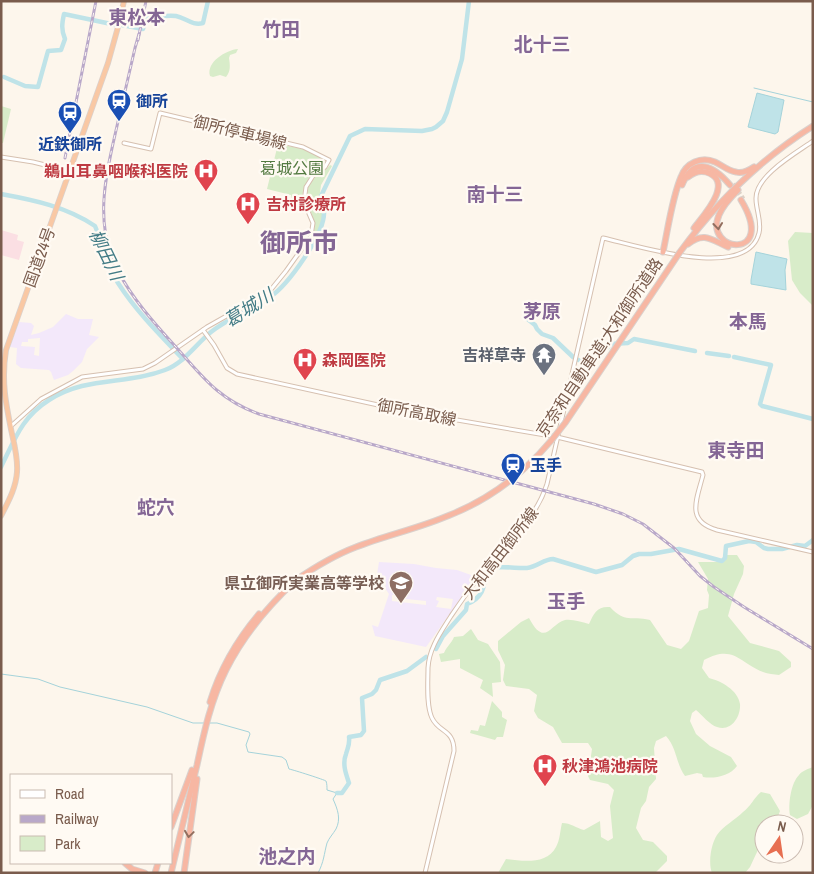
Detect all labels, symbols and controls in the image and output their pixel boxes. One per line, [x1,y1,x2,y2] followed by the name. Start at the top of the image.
[108,4,166,30] district label: 東松本
[262,16,300,42] district label: 竹田
[513,31,571,57] district label: 北十三
[106,88,132,122] station icon: 御所
[136,90,168,112] place label: 御所
[57,100,83,134] station icon: 近鉄御所
[191,110,289,154] street label: 御所停車場線
[38,133,102,155] place label: 近鉄御所
[260,157,324,179] park label: 葛城公園
[193,158,219,192] hospital icon: 鵜山耳鼻咽喉科医院
[44,160,188,182] place label: 鵜山耳鼻咽喉科医院
[466,181,524,207] district label: 南十三
[235,191,261,225] hospital icon: 吉村診療所
[266,193,346,215] place label: 吉村診療所
[713,223,724,231] one-way arrow
[18,224,60,290] street label: 国道24号
[83,225,130,286] water label: 柳田川
[260,225,338,260] district label: 御所市
[531,253,667,441] street label: 京奈和自動車道;大和御所道路
[219,282,280,332] water label: 葛城川
[523,298,561,324] district label: 茅原
[729,308,767,334] district label: 本馬
[531,342,557,376] temple icon: 吉祥草寺
[462,344,526,366] place label: 吉祥草寺
[292,347,318,381] hospital icon: 森岡医院
[322,349,386,371] place label: 森岡医院
[376,394,458,430] street label: 御所高取線
[707,437,765,463] district label: 東寺田
[500,452,526,486] station icon: 玉手
[530,454,562,476] place label: 玉手
[137,494,175,520] district label: 蛇穴
[457,502,543,604] street label: 大和高田御所線
[388,570,414,604] school or university icon: 県立御所実業高等学校
[224,572,384,594] place label: 県立御所実業高等学校
[547,588,585,614] district label: 玉手
[532,753,558,787] hospital icon: 秋津鴻池病院
[562,755,658,777] place label: 秋津鴻池病院
[10,774,172,864] legend
[55,783,84,804] text: Road
[55,808,100,829] text: Railway
[754,814,804,864] north arrow
[776,817,788,836] text: N
[184,831,195,839] one-way arrow
[55,833,81,854] text: Park
[258,843,316,869] district label: 池之内

